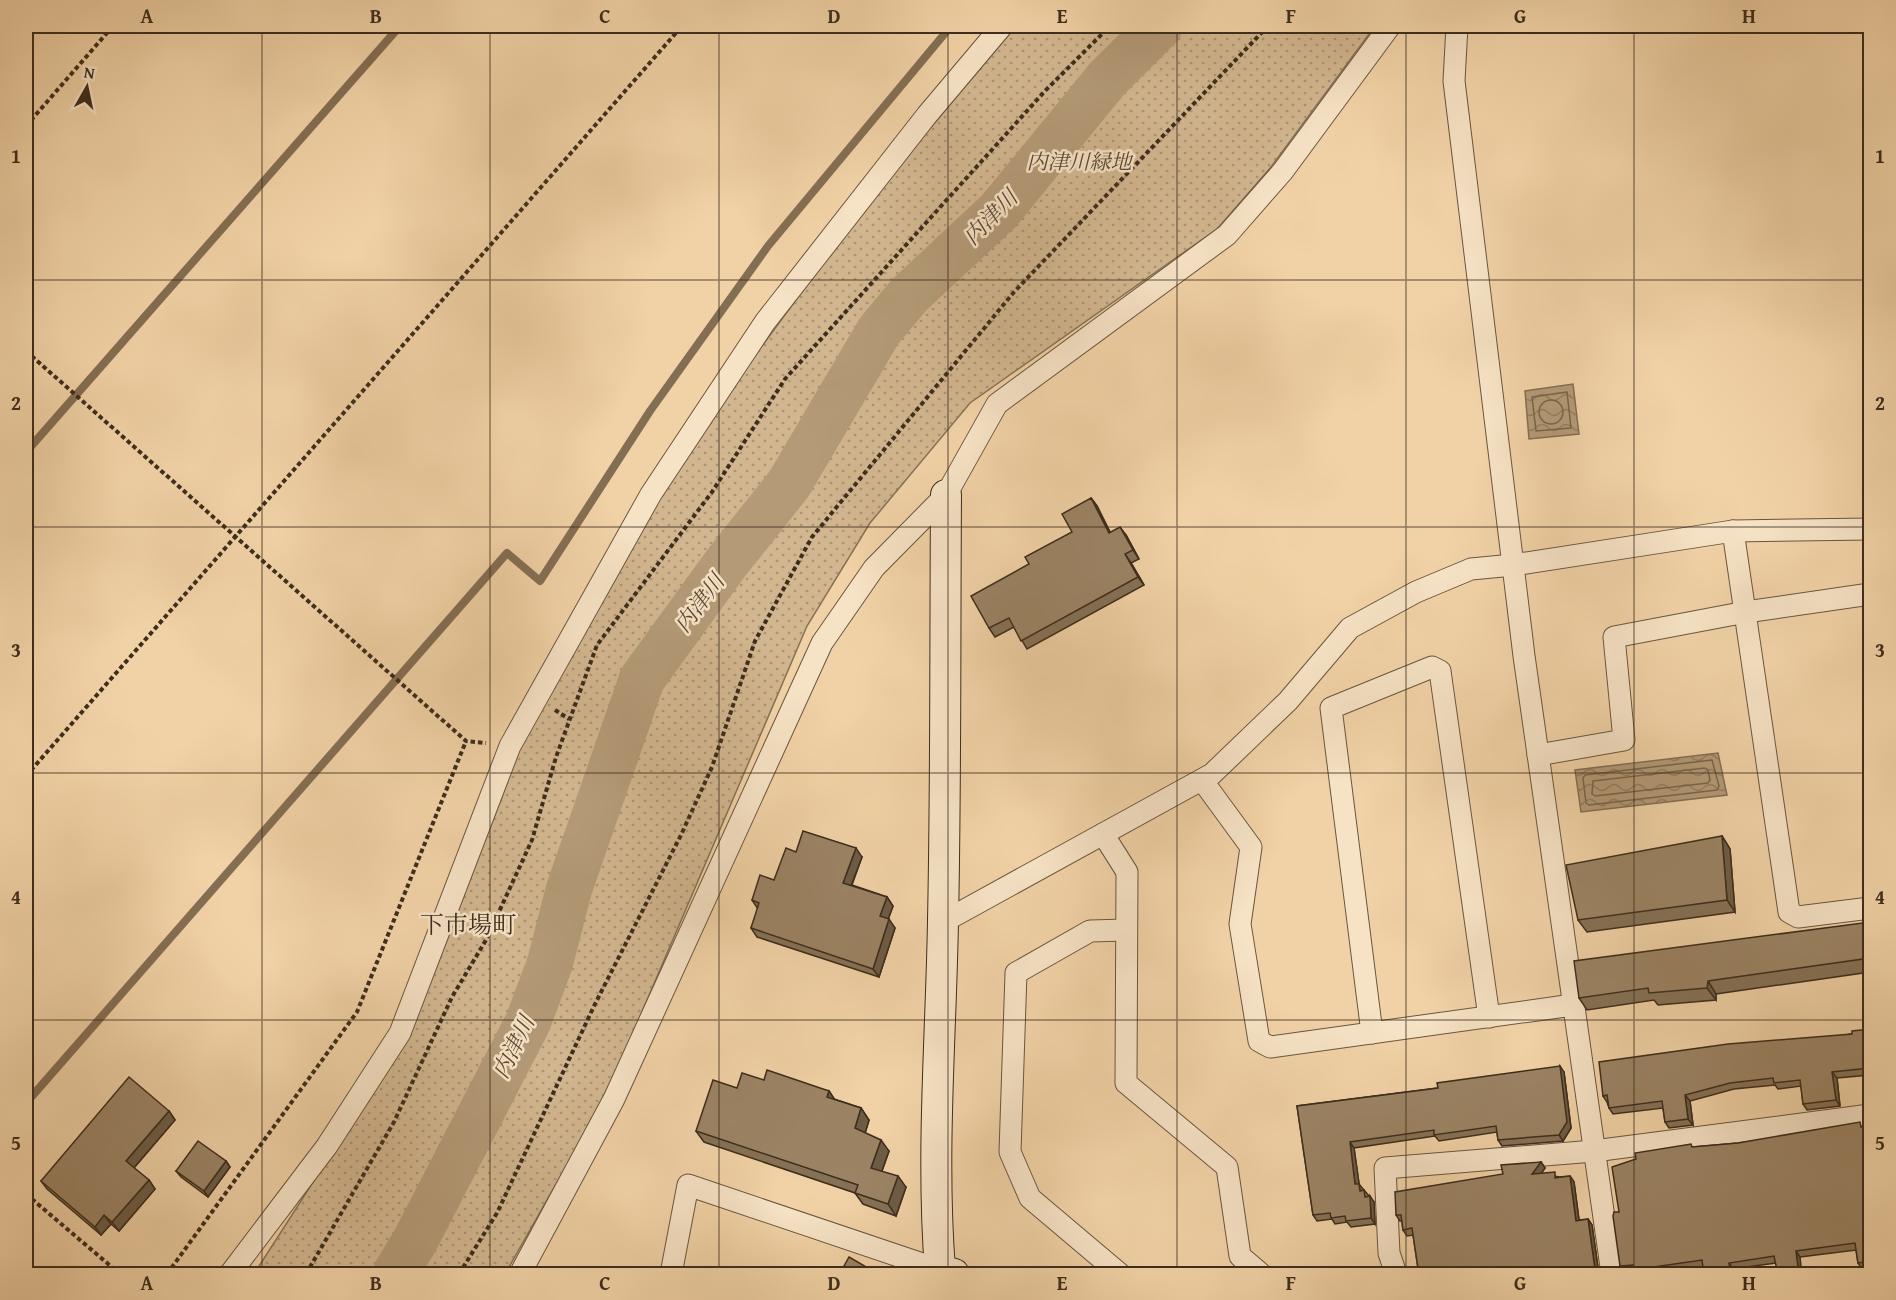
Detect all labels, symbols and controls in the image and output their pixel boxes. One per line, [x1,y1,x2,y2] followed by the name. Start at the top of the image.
[141,1,154,30] text: A
[370,1,382,30] text: B
[599,1,611,30] text: C
[827,1,841,30] text: D
[1057,1,1068,30] text: E
[1286,1,1296,30] text: F
[1514,1,1526,30] text: G
[1742,1,1756,30] text: H
[57,57,117,117] north arrow
[82,59,97,85] text: N
[11,141,21,170] text: 1
[1875,141,1885,170] text: 1
[1027,146,1133,177] park label: 内津川緑地
[956,181,1026,252] water label: 内津川
[11,388,21,417] text: 2
[1875,388,1885,417] text: 2
[666,565,733,639] water label: 内津川
[11,635,21,664] text: 3
[1875,635,1885,664] text: 3
[11,882,21,911] text: 4
[1875,882,1885,911] text: 4
[420,907,516,942] district label: 下市場町
[484,1009,543,1084] water label: 内津川
[11,1128,21,1157] text: 5
[1875,1128,1885,1157] text: 5
[141,1268,154,1297] text: A
[370,1268,382,1297] text: B
[599,1268,611,1297] text: C
[827,1268,841,1297] text: D
[1057,1268,1068,1297] text: E
[1286,1268,1296,1297] text: F
[1514,1268,1526,1297] text: G
[1742,1268,1756,1297] text: H

